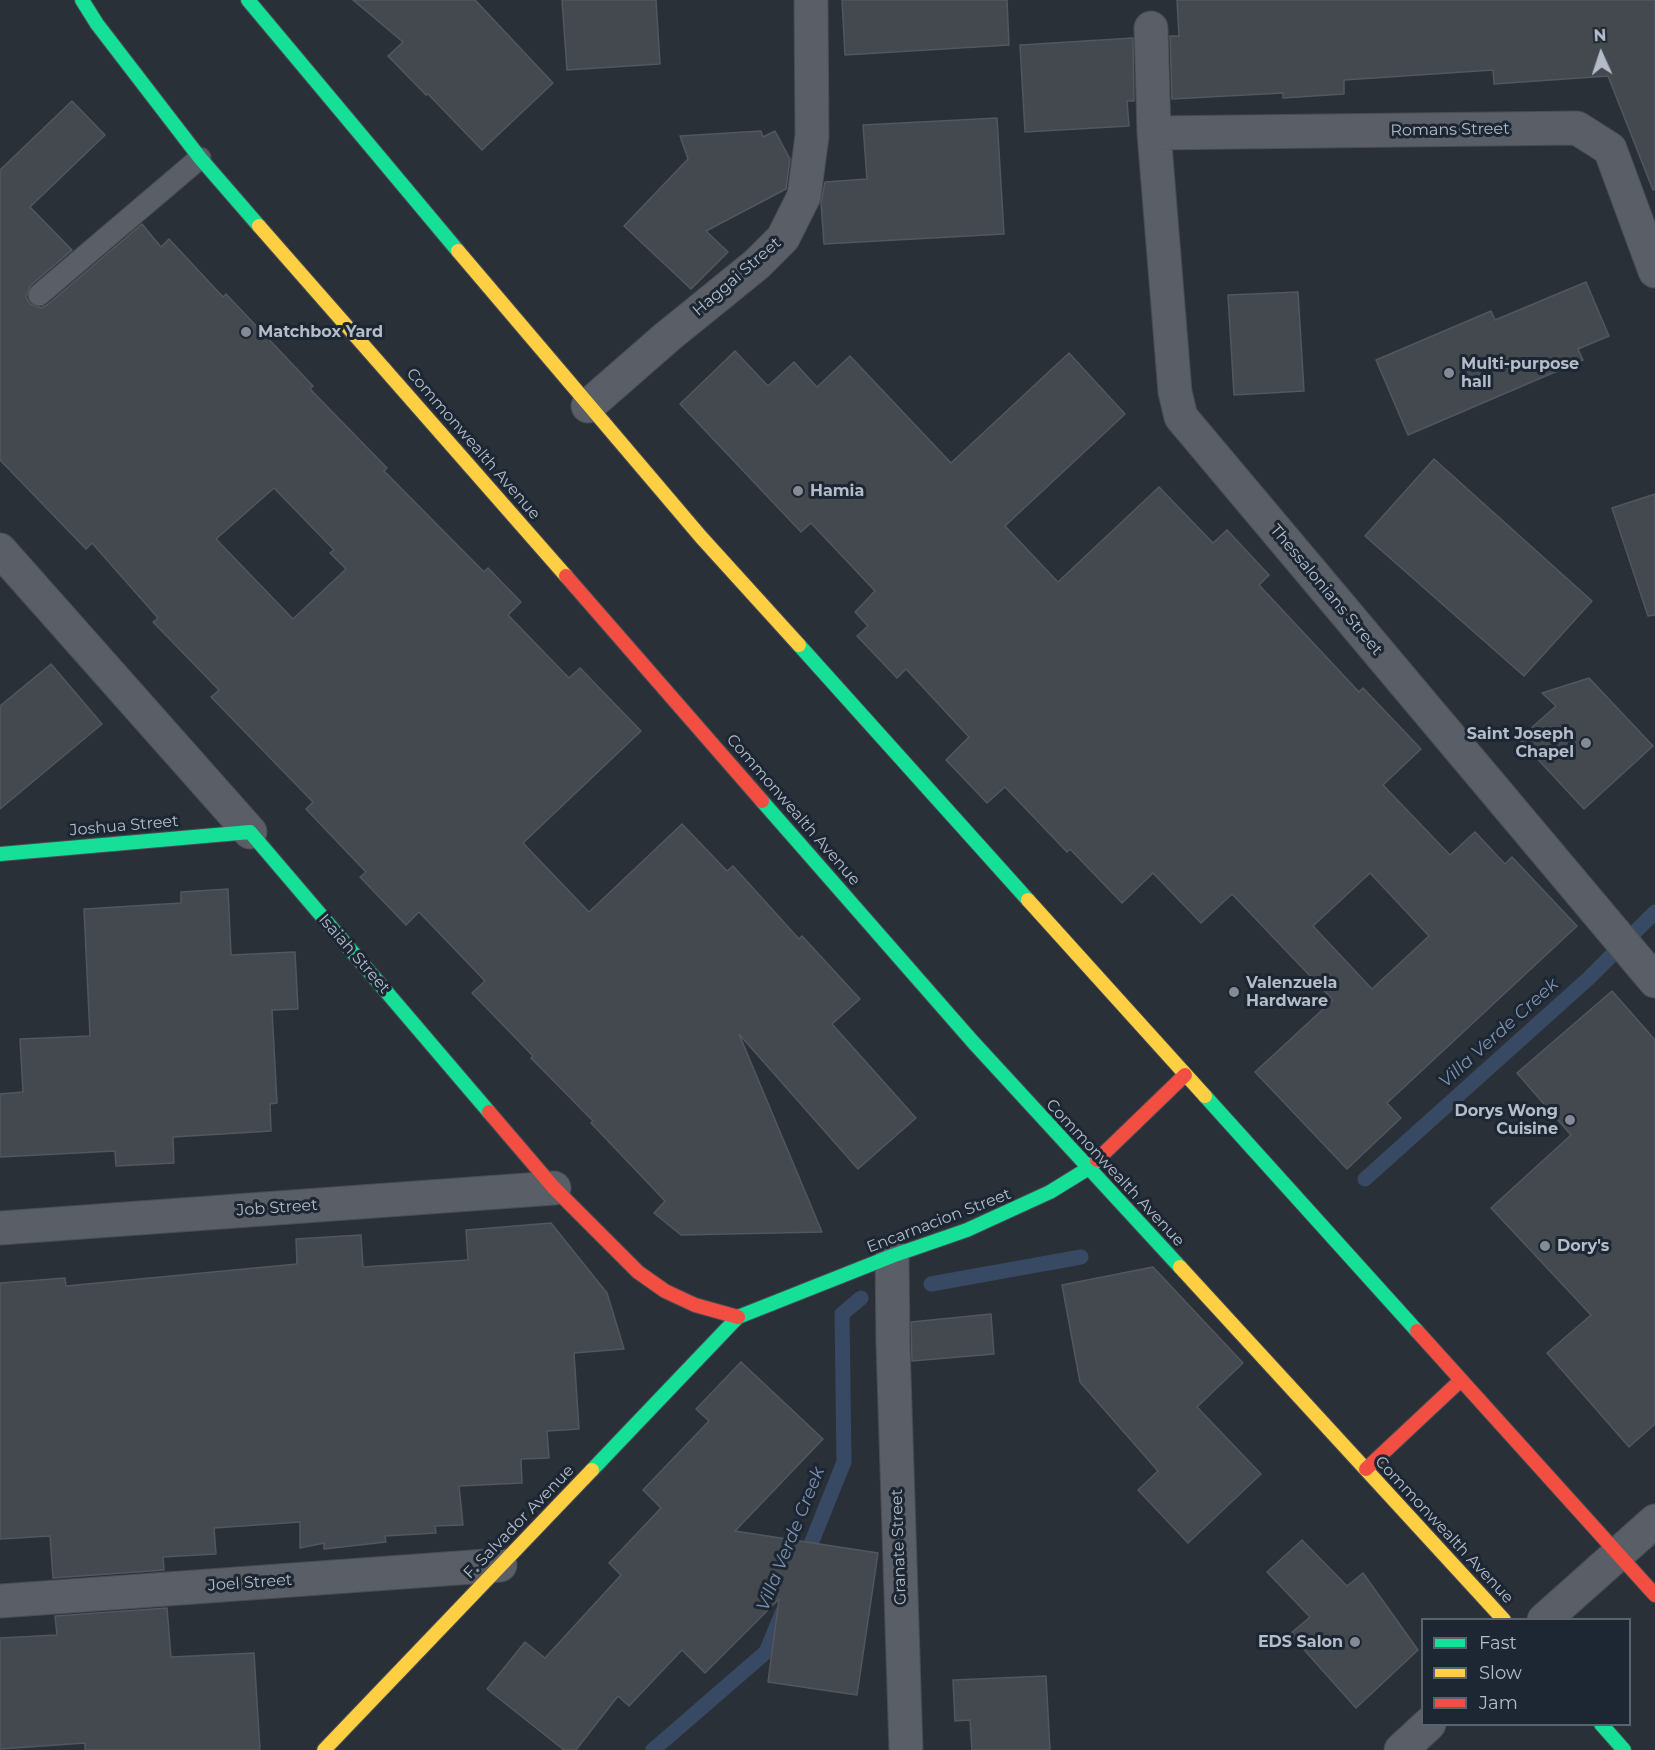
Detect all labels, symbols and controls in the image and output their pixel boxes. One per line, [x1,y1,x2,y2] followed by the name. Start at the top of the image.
[1571,24,1631,84] north arrow
[1593,26,1607,45] text: N
[1390,119,1510,141] street label: Romans Street
[689,233,785,321] street label: Haggai Street
[258,322,383,342] place label: Matchbox Yard
[239,325,253,339] marker: Matchbox Yard
[1461,354,1579,392] place label: Multi-purpose hall
[402,364,544,524] street label: Commonwealth Avenue
[1442,366,1456,380] marker: Multi-purpose hall
[810,481,864,501] place label: Hamia
[791,484,805,498] marker: Hamia
[1266,521,1386,659] street label: Thessalonians Street
[1467,724,1574,762] place label: Saint Joseph Chapel
[722,730,864,890] street label: Commonwealth Avenue
[1579,736,1593,750] marker: Saint Joseph Chapel
[69,812,179,840] street label: Joshua Street
[314,910,394,998] street label: Isaiah Street
[1246,973,1337,1011] place label: Valenzuela Hardware
[1435,974,1563,1092] water label: Villa Verde Creek
[1227,985,1241,999] marker: Valenzuela Hardware
[1042,1095,1188,1251] street label: Commonwealth Avenue
[1454,1101,1558,1139] place label: Dorys Wong Cuisine
[1563,1113,1577,1127] marker: Dorys Wong Cuisine
[864,1185,1014,1257] street label: Encarnacion Street
[236,1196,318,1220] street label: Job Street
[1557,1236,1609,1256] place label: Dory's
[1538,1239,1552,1253] marker: Dory's
[1371,1452,1517,1608] street label: Commonwealth Avenue
[460,1461,578,1583] street label: F. Salvador Avenue
[752,1464,830,1614] water label: Villa Verde Creek
[887,1489,911,1605] street label: Granate Street
[207,1570,293,1596] street label: Joel Street
[1421,1618,1631,1726] legend
[1258,1632,1343,1652] place label: EDS Salon
[1479,1632,1517,1654] text: Fast
[1348,1635,1362,1649] marker: EDS Salon
[1479,1662,1522,1684] text: Slow
[1479,1692,1518,1714] text: Jam

